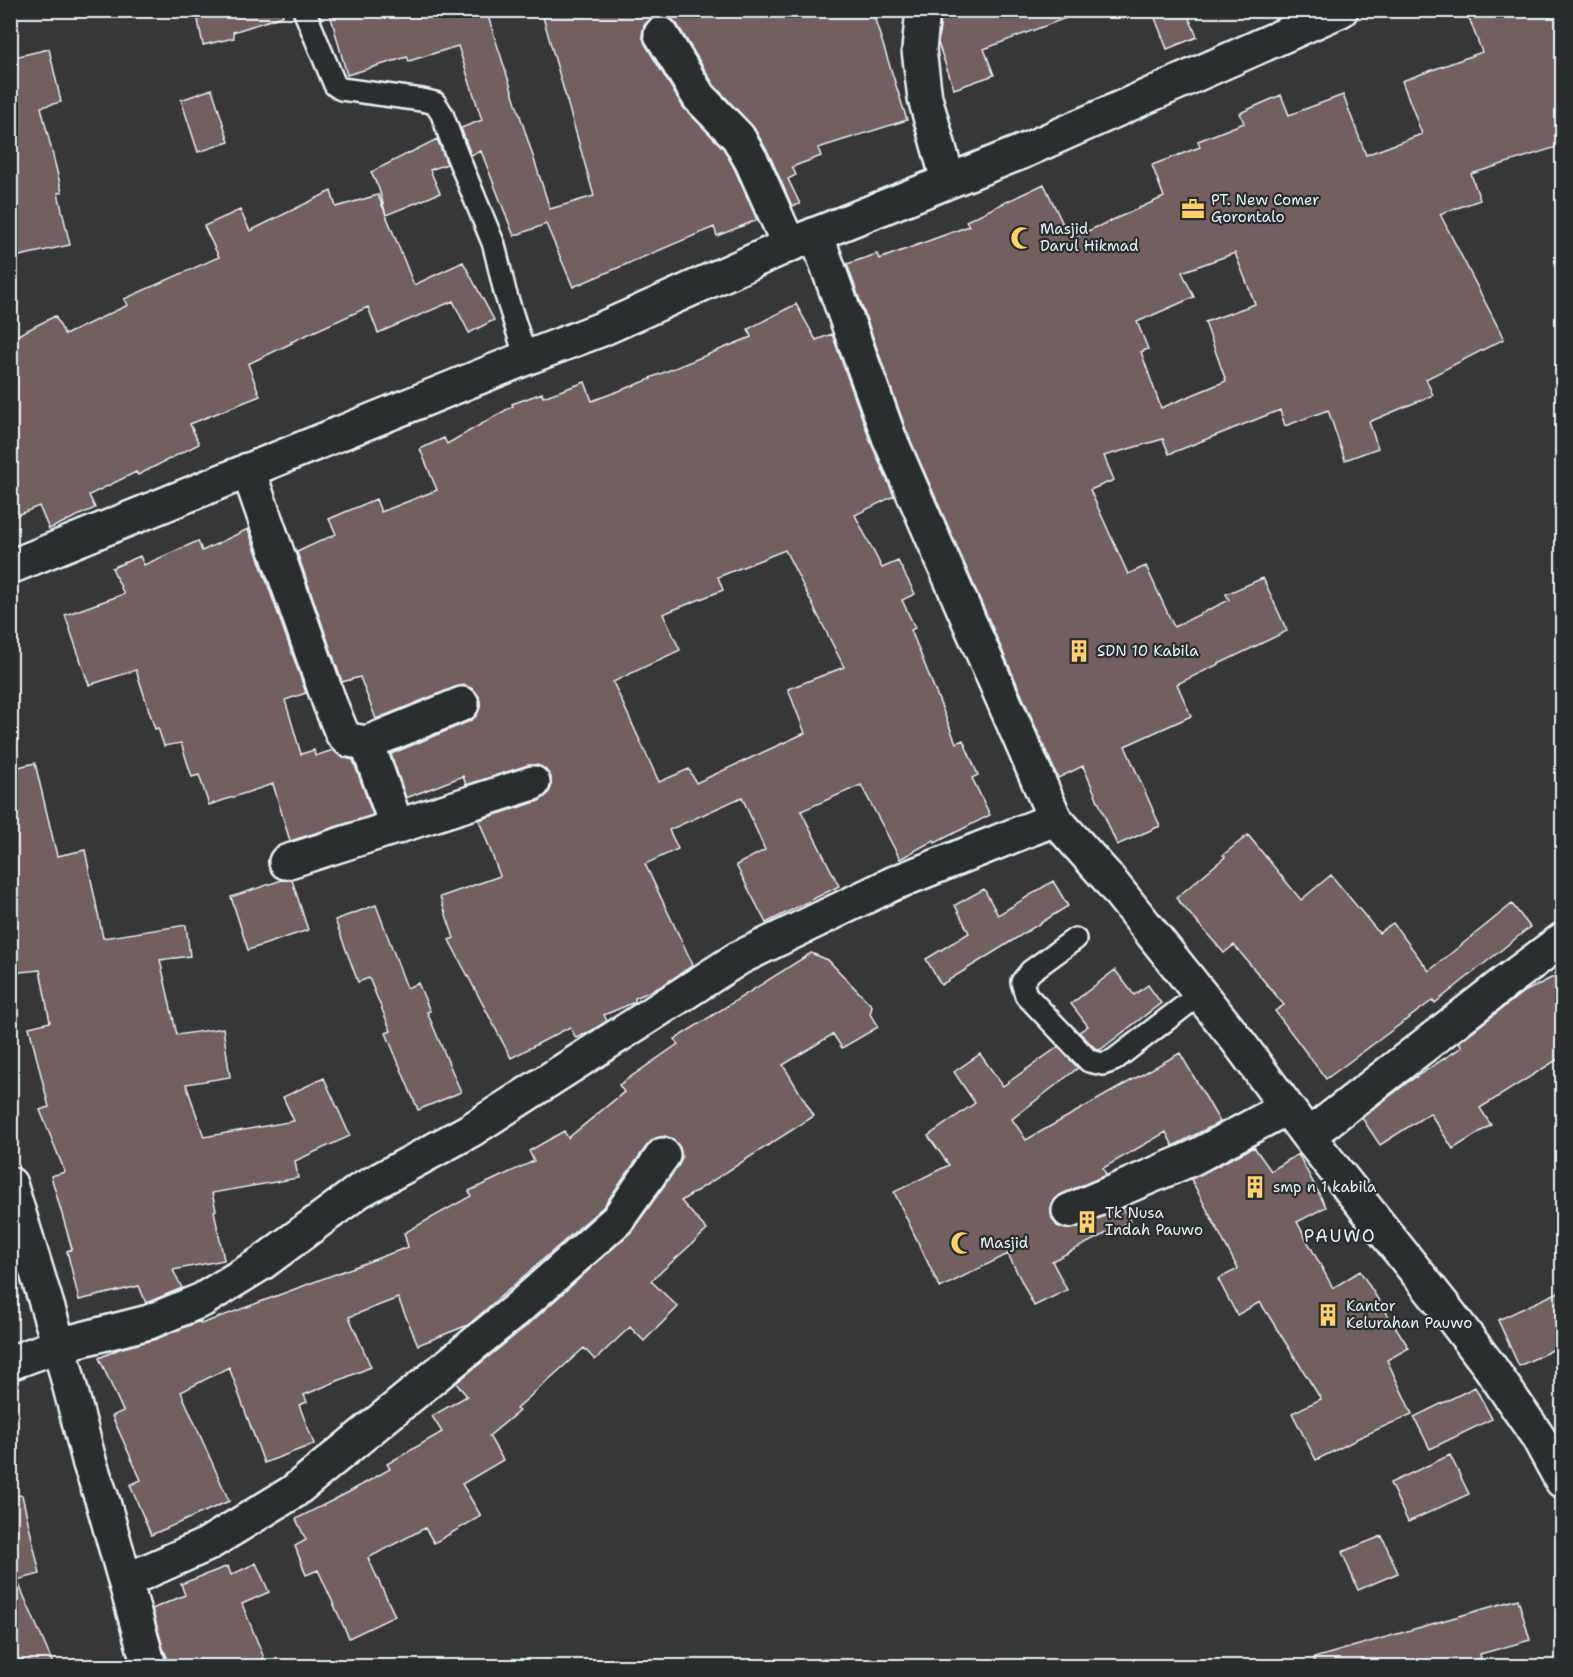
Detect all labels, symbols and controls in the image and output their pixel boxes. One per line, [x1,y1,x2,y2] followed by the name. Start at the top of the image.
[1211,190,1319,227] place label: PT. New Comer Gorontalo
[1180,196,1206,222] office icon: PT. New Comer Gorontalo
[1040,219,1139,256] place label: Masjid Darul Hikmad
[1009,225,1035,251] mosque icon: Masjid Darul Hikmad
[1066,638,1092,664] building icon: SDN 10 Kabila
[1097,641,1199,661] place label: SDN 10 Kabila
[1242,1174,1268,1200] building icon: smp n 1 kabila
[1273,1177,1377,1197] place label: smp n 1 kabila
[1105,1203,1203,1240] place label: Tk Nusa Indah Pauwo
[1074,1209,1100,1235] building icon: Tk Nusa Indah Pauwo
[1304,1224,1376,1248] district label: PAUWO
[949,1230,975,1256] mosque icon: Masjid
[980,1233,1029,1253] place label: Masjid
[1346,1296,1472,1333] place label: Kantor Kelurahan Pauwo
[1315,1302,1341,1328] building icon: Kantor Kelurahan Pauwo

